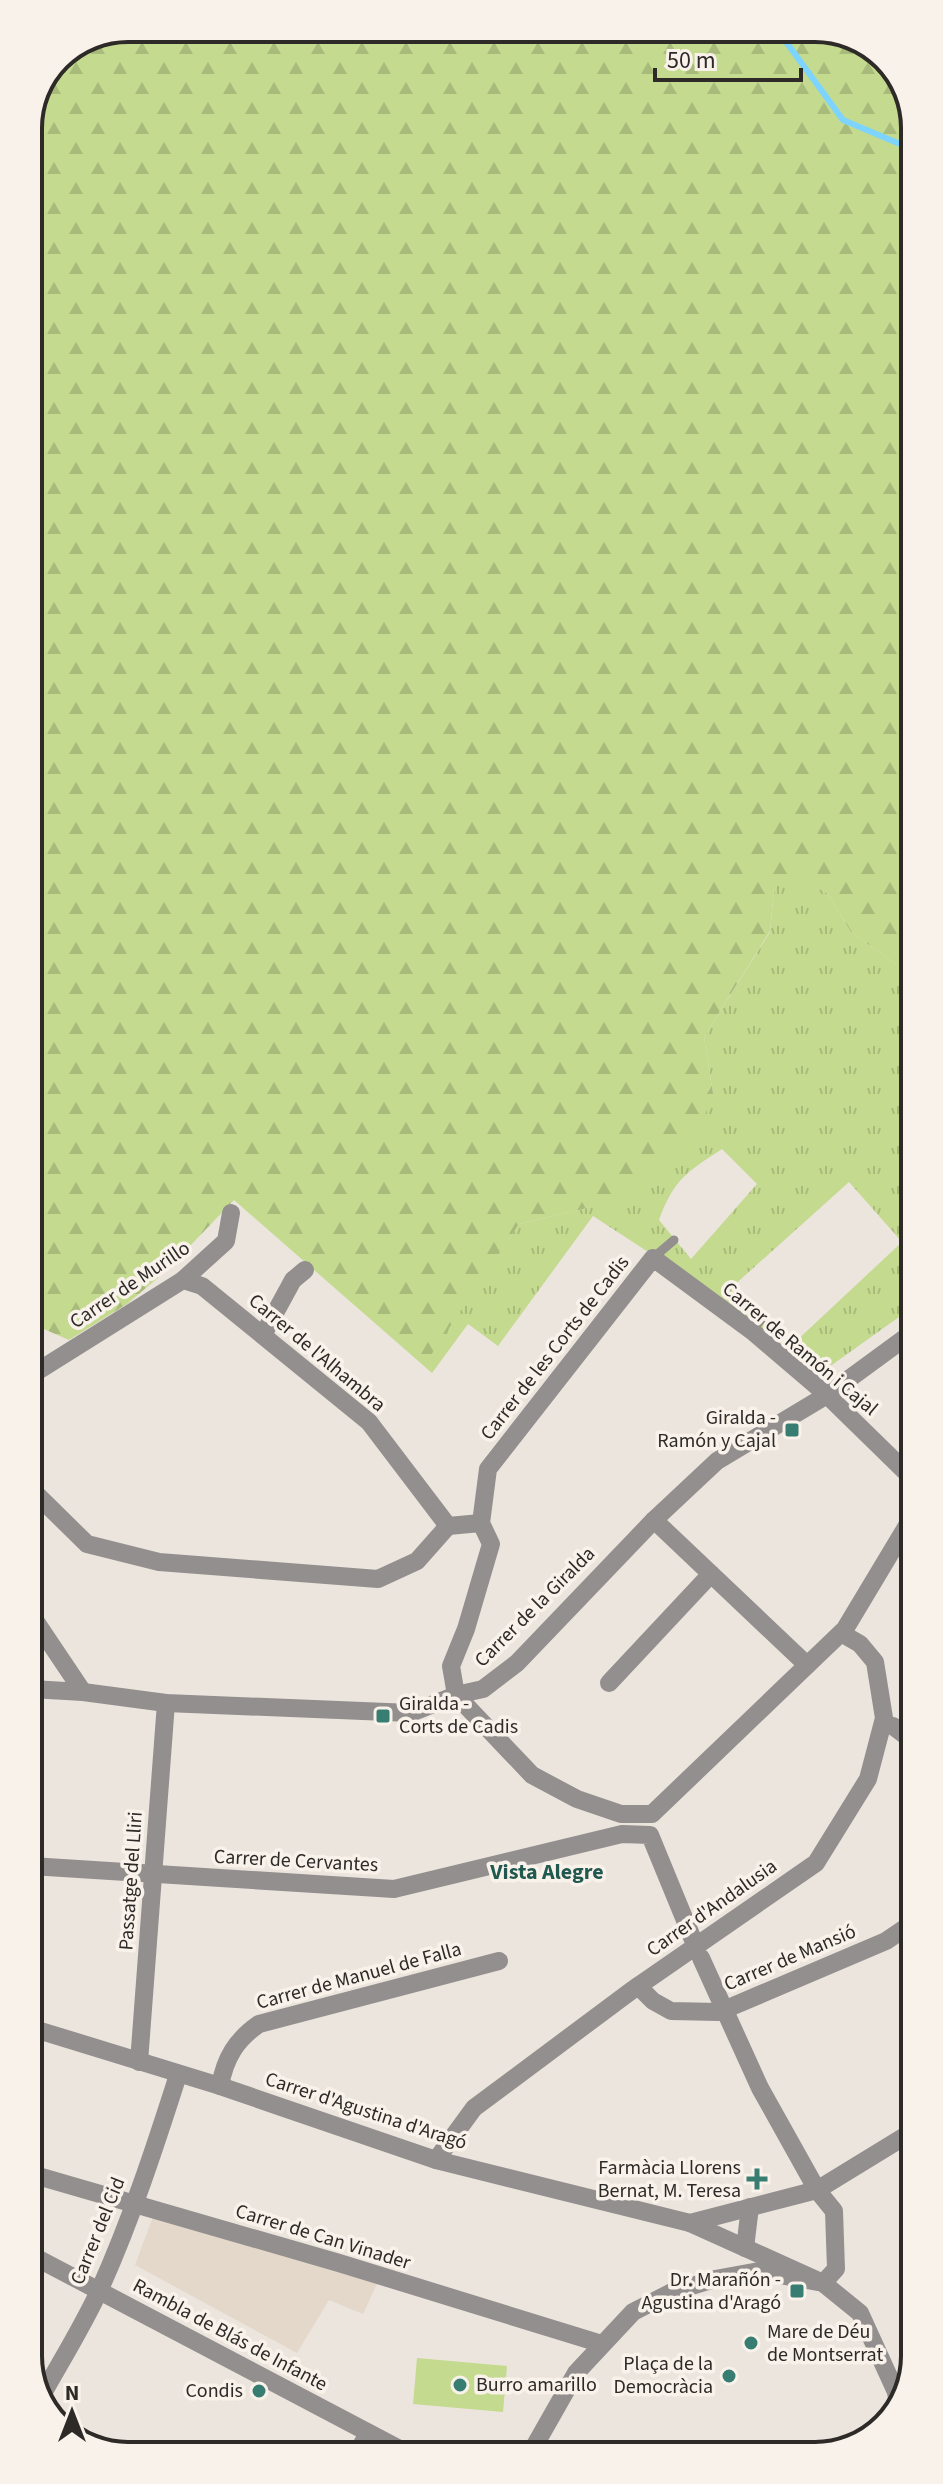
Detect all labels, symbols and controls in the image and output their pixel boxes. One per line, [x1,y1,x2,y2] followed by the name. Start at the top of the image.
[655,32,801,82] scale bar
[667,43,716,78] text: 50 m
[64,1234,196,1336] street label: Carrer de Murillo
[474,1250,636,1446] street label: Carrer de les Corts de Cadis
[716,1275,884,1423] street label: Carrer de Ramón i Cajal
[242,1287,392,1419] street label: Carrer de l'Alhambra
[657,1404,776,1455] place label: Giralda - Ramón y Cajal
[783,1421,801,1439] marker: Giralda - Ramón y Cajal
[468,1540,602,1674] street label: Carrer de la Giralda
[399,1690,518,1741] place label: Giralda - Corts de Cadis
[374,1707,392,1725] marker: Giralda - Corts de Cadis
[112,1811,150,1951] street label: Passatge del Lliri
[213,1843,379,1879] street label: Carrer de Cervantes
[641,1853,783,1963] street label: Carrer d'Andalusia
[489,1856,604,1888] district label: Vista Alegre
[720,1918,860,1998] street label: Carrer de Mansió
[253,1935,465,2017] street label: Carrer de Manuel de Falla
[262,2065,470,2157] street label: Carrer d'Agustina d'Aragó
[598,2154,741,2205] place label: Farmàcia Llorens Bernat, M. Teresa
[748,2170,766,2188] marker: Farmàcia Llorens Bernat, M. Teresa
[64,2173,132,2289] street label: Carrer del Cid
[232,2197,414,2277] street label: Carrer de Can Vinader
[641,2266,781,2317] place label: Dr. Marañón - Agustina d'Aragó
[128,2272,332,2398] street label: Rambla de Blás de Infante
[788,2282,806,2300] marker: Dr. Marañón - Agustina d'Aragó
[767,2318,883,2369] place label: Mare de Déu de Montserrat
[742,2334,760,2352] marker: Mare de Déu de Montserrat
[614,2350,713,2401] place label: Plaça de la Democràcia
[720,2367,738,2385] marker: Plaça de la Democràcia
[476,2371,597,2399] place label: Burro amarillo
[32,2372,112,2452] north arrow
[451,2376,469,2394] marker: Burro amarillo
[65,2377,79,2409] text: N
[185,2377,243,2405] place label: Condis
[250,2382,268,2400] marker: Condis

